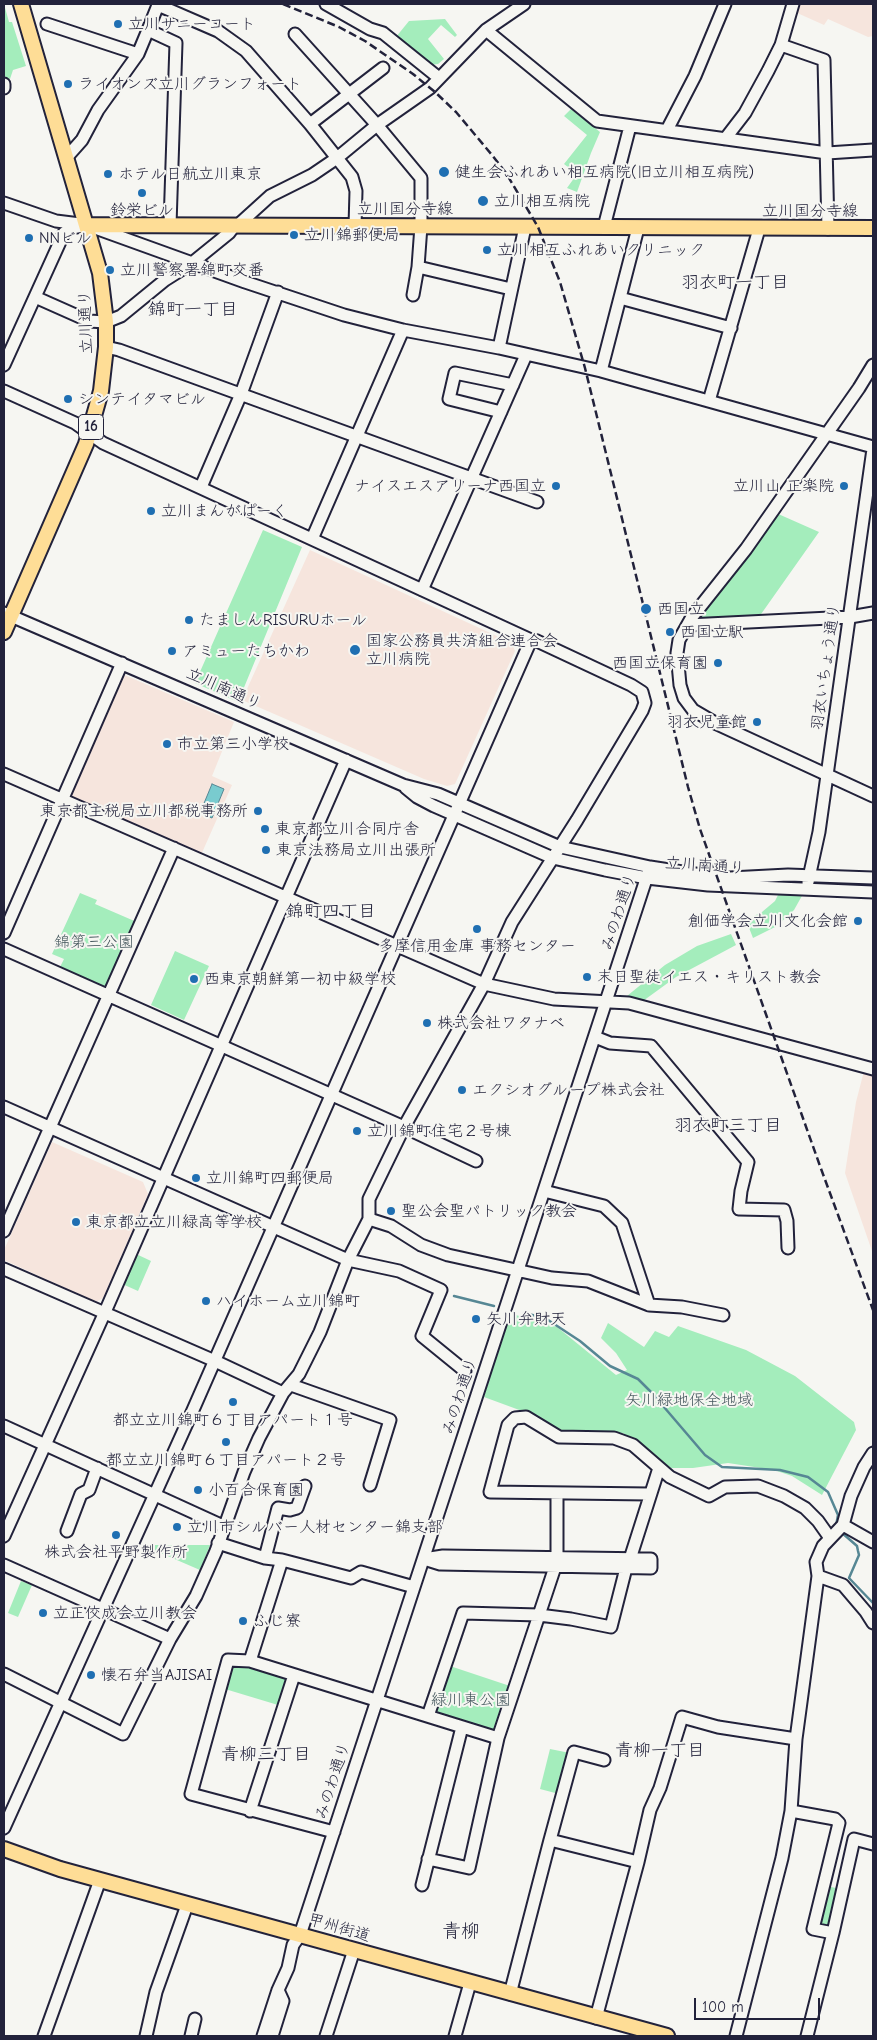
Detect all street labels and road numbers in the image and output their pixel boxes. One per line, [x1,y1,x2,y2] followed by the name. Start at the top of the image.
[357,199,453,219] street label: 立川国分寺線
[762,201,858,221] street label: 立川国分寺線
[75,290,97,354] street label: 立川通り
[78,414,104,440] road number: 16
[808,602,844,732] street label: 羽衣いちょう通り
[184,664,264,714] street label: 立川南通り
[664,854,746,878] street label: 立川南通り
[598,871,640,953] street label: みのわ通り
[439,1355,481,1437] street label: みのわ通り
[312,1740,354,1822] street label: みのわ通り
[306,1910,372,1946] street label: 甲州街道

